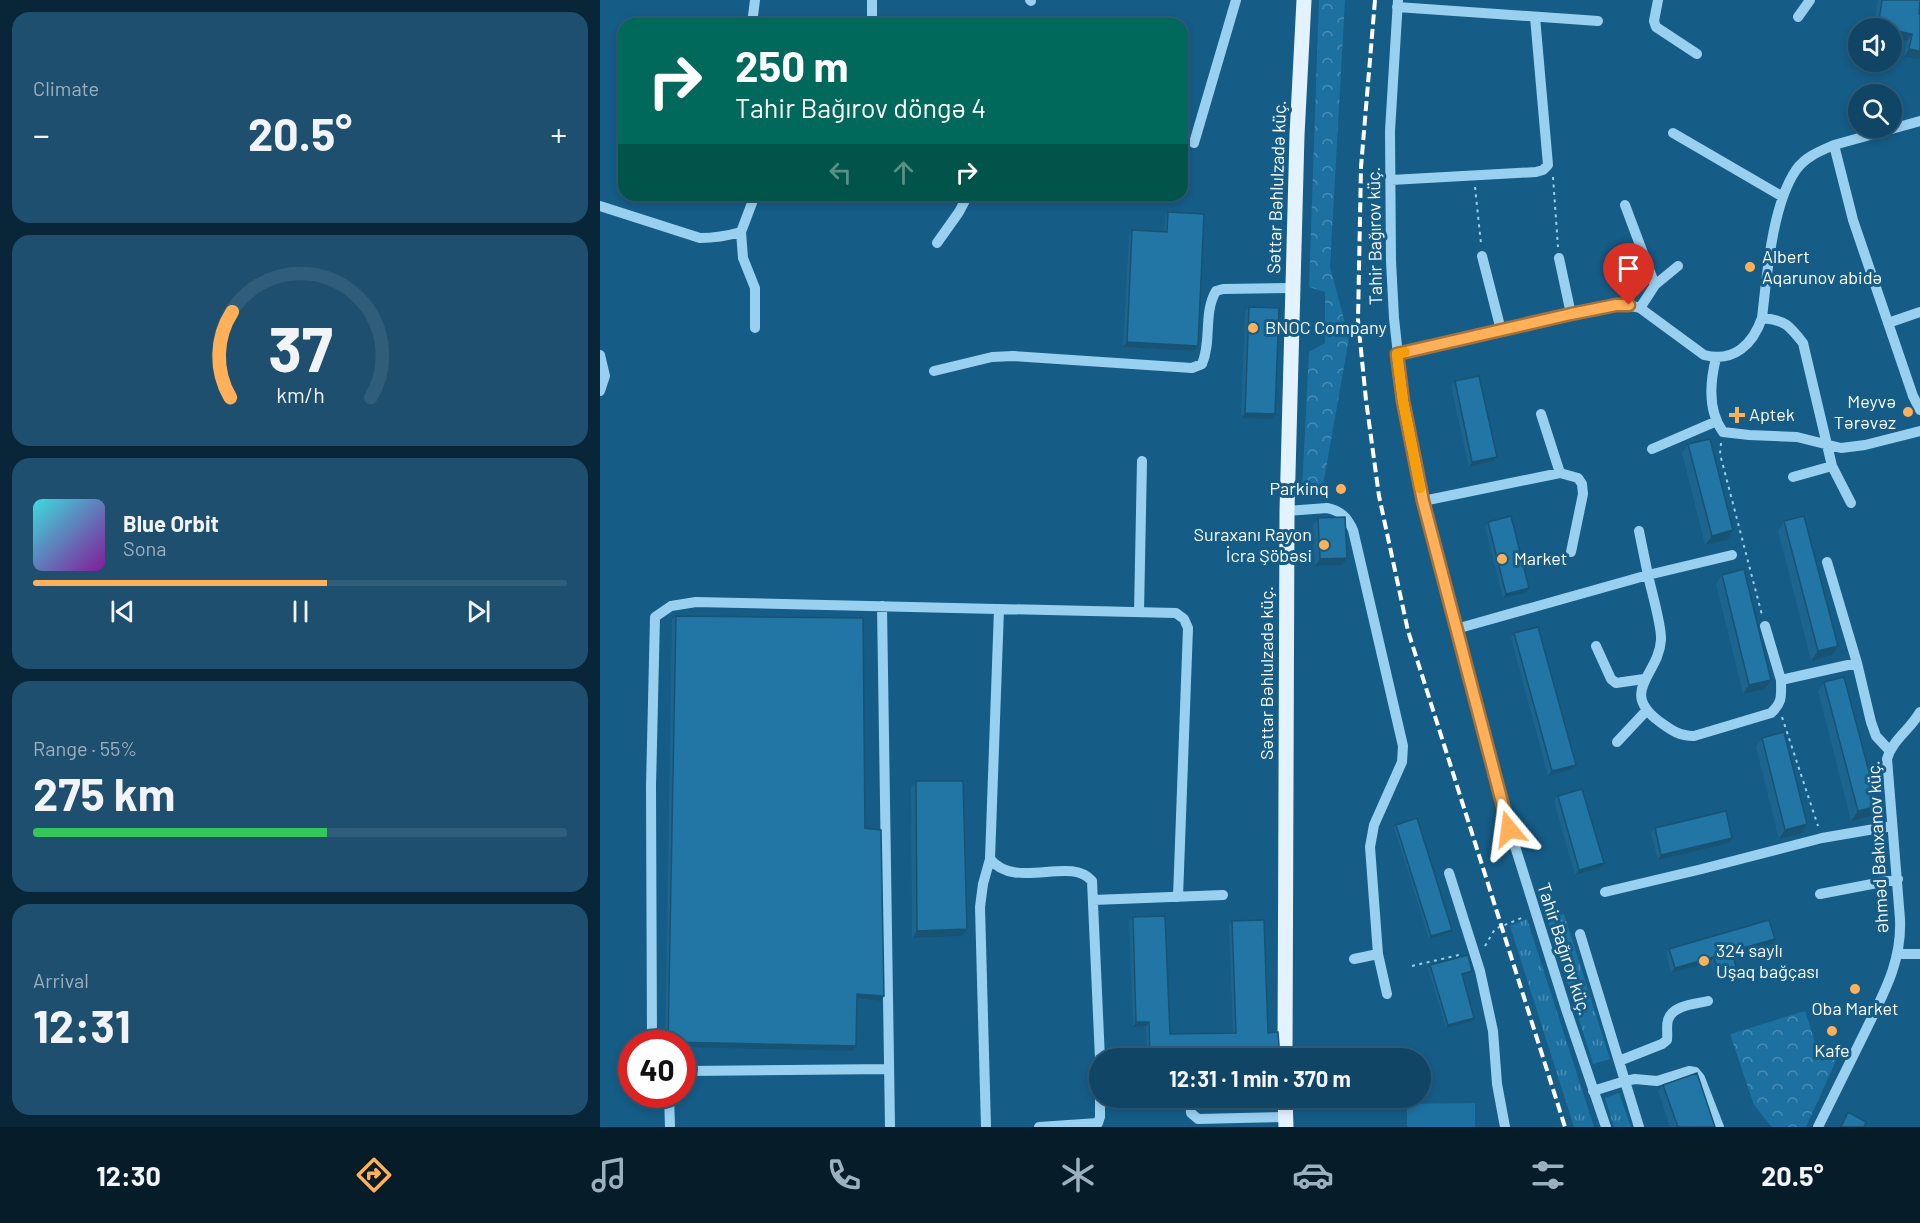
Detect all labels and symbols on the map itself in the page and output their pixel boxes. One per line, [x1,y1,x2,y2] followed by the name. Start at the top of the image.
[1262,100,1290,274] street label: Səttar Bəhlulzadə küç.
[1362,167,1386,305] street label: Tahir Bağırov küç.
[1603,243,1654,305] pin
[1762,245,1882,288] place label: Albert Aqarunov abidə
[1743,260,1757,274] marker: Albert Aqarunov abidə
[1265,316,1387,338] place label: BNOC Company
[1246,321,1260,335] marker: BNOC Company
[1834,390,1896,433] place label: Meyvə Tərəvəz
[1749,403,1795,425] place label: Aptek
[1901,405,1915,419] marker: Meyvə Tərəvəz
[1730,408,1744,422] marker: Aptek
[1269,477,1329,499] place label: Parkinq
[1334,482,1348,496] marker: Parkinq
[1194,523,1312,566] place label: Suraxanı Rayon İcra Şöbəsi
[1317,538,1331,552] marker: Suraxanı Rayon İcra Şöbəsi
[1514,547,1567,569] place label: Market
[1495,552,1509,566] marker: Market
[1255,586,1277,760] street label: Səttar Bəhlulzadə küç.
[1861,760,1893,934] street label: Əhməd Bakıxanov küç.
[1477,797,1541,861] position arrow
[1533,880,1597,1018] street label: Tahir Bağırov küç.
[1716,939,1819,982] place label: 324 saylı Uşaq bağçası
[1697,954,1711,968] marker: 324 saylı Uşaq bağçası
[1848,982,1862,996] marker: Oba Market
[1811,997,1899,1019] place label: Oba Market
[1825,1024,1839,1038] marker: Kafe
[618,1030,696,1108] speed limit sign: 40
[1814,1039,1850,1061] place label: Kafe

